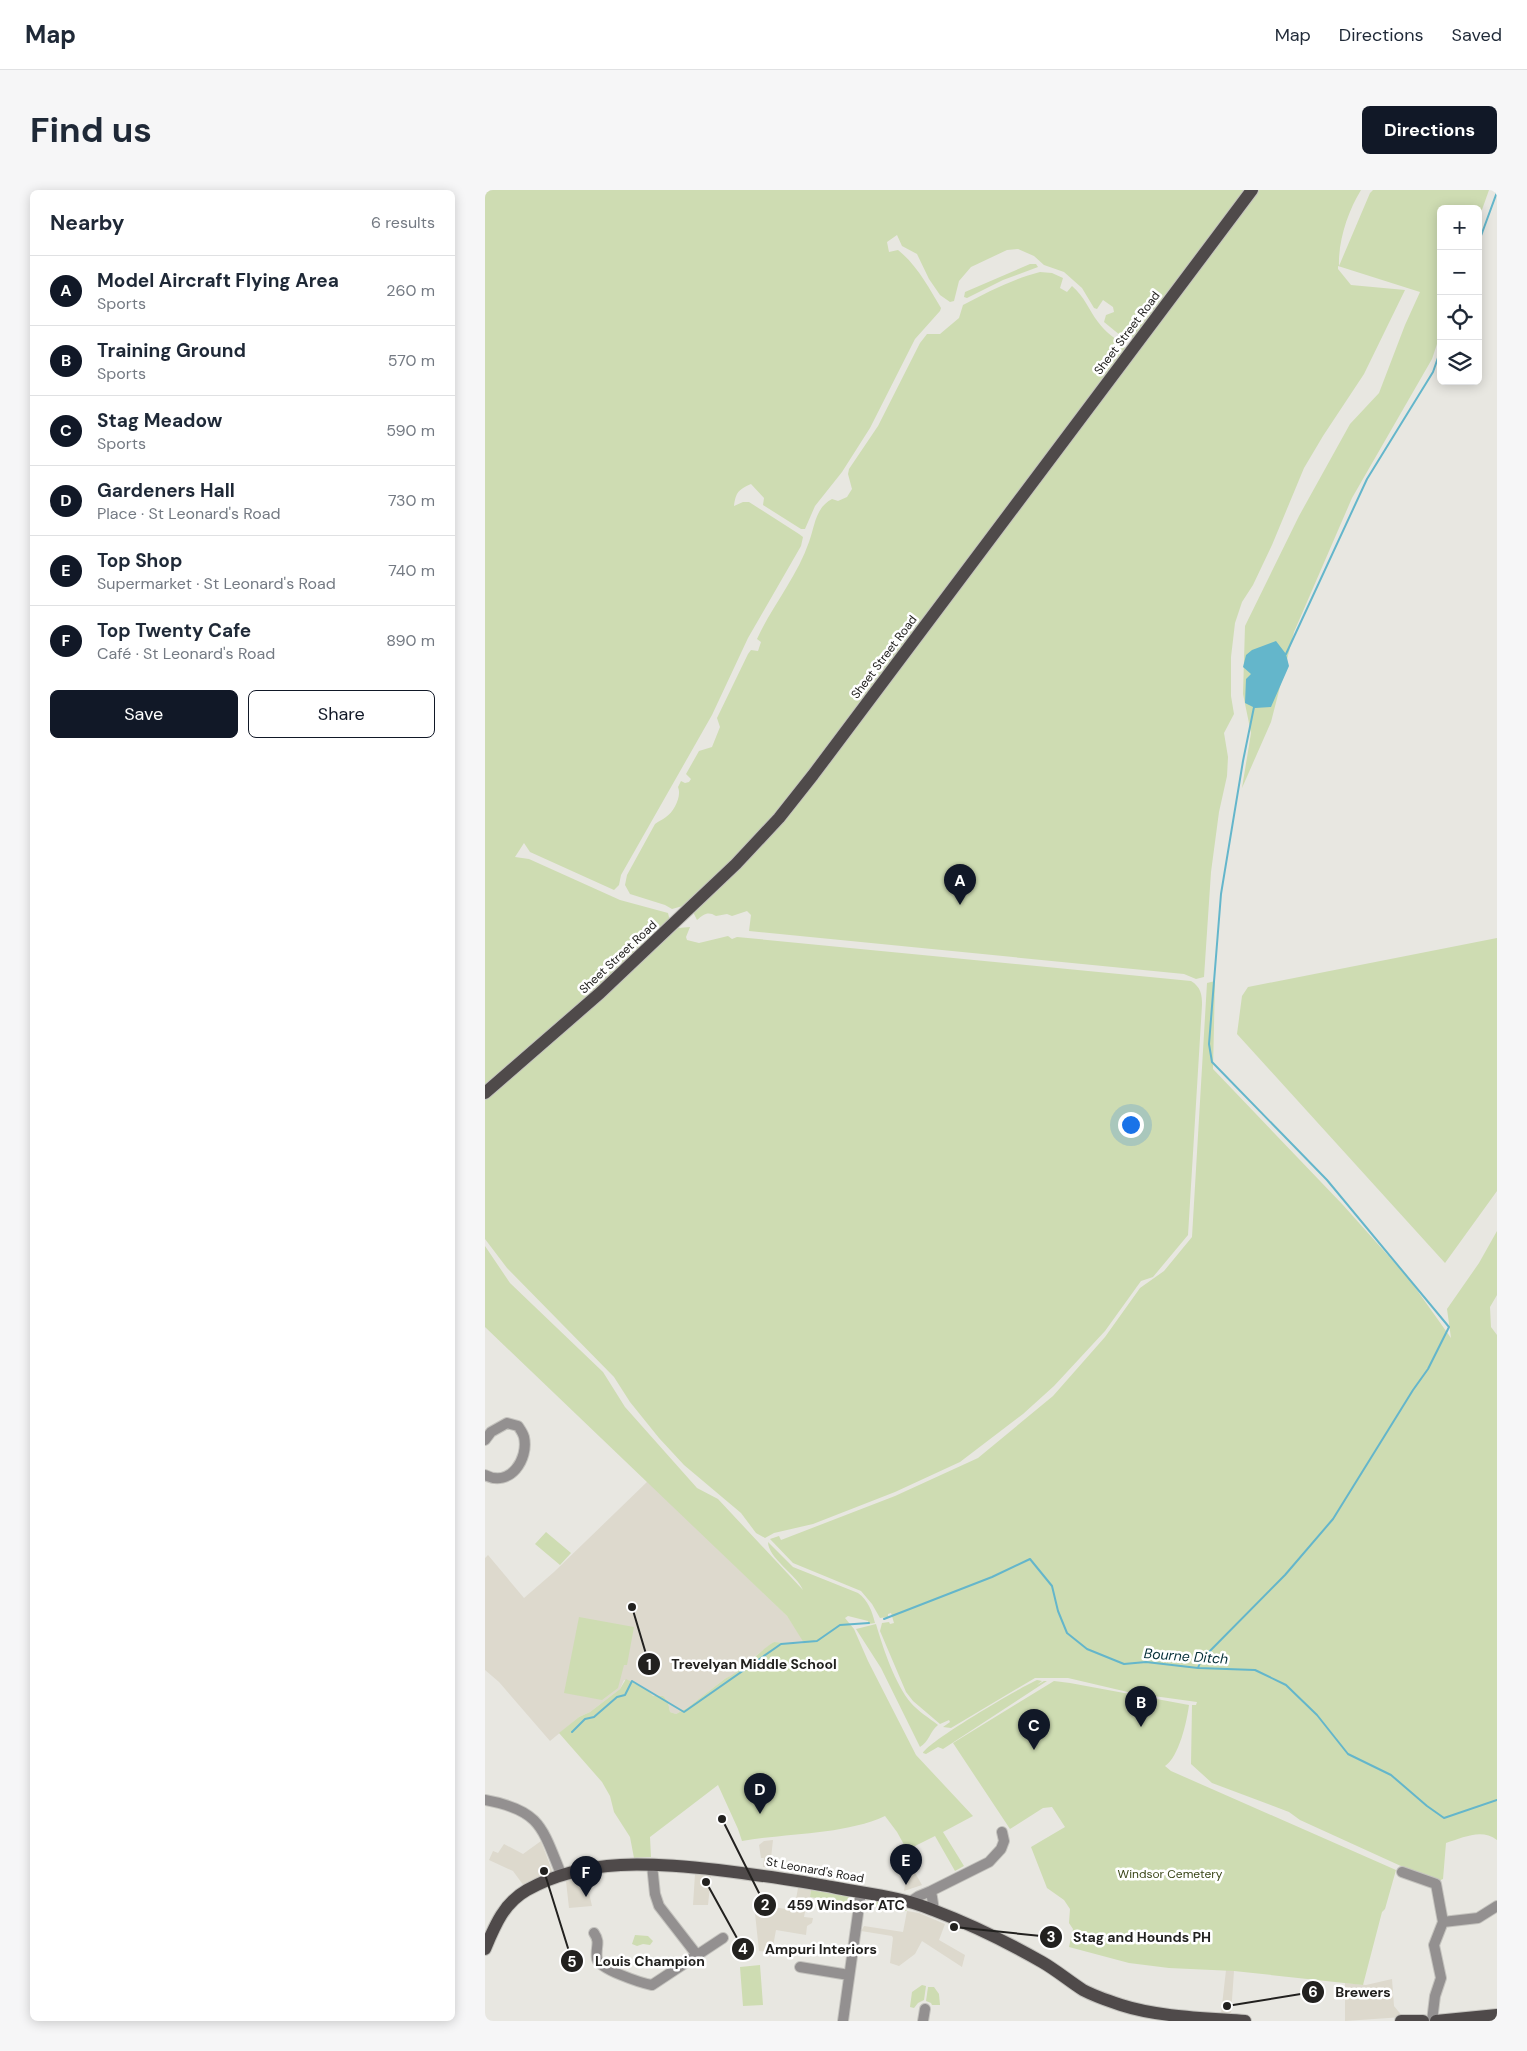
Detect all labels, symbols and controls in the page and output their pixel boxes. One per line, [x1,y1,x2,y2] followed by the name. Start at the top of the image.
[25,19,76,50] text: Map
[1275,23,1311,47] text: Map
[1339,23,1424,47] text: Directions
[1452,23,1502,47] text: Saved
[1362,106,1497,154] button: Directions
[30,107,152,153] text: Find us
[1437,205,1482,385] map controls
[1437,205,1482,250] button: +
[50,209,124,237] text: Nearby
[371,212,435,233] text: 6 results
[1437,250,1482,295] button: −
[97,268,339,293] text: Model Aircraft Flying Area
[60,280,72,301] text: A
[386,280,435,301] text: 260 m
[1090,288,1164,378] street label: Sheet Street Road
[97,293,146,314] text: Sports
[1437,295,1482,340] button: locate
[97,338,246,363] text: Training Ground
[1437,340,1482,385] button: layers
[61,350,71,371] text: B
[388,350,435,371] text: 570 m
[97,363,146,384] text: Sports
[97,408,222,433] text: Stag Meadow
[60,420,72,441] text: C
[386,420,435,441] text: 590 m
[97,433,146,454] text: Sports
[97,478,235,503] text: Gardeners Hall
[60,490,72,511] text: D
[388,490,435,511] text: 730 m
[97,503,281,524] text: Place · St Leonard's Road
[97,548,182,573] text: Top Shop
[61,560,71,581] text: E
[388,560,435,581] text: 740 m
[97,573,336,594] text: Supermarket · St Leonard's Road
[847,612,921,702] street label: Sheet Street Road
[97,618,251,643] text: Top Twenty Cafe
[62,630,70,651] text: F
[386,630,435,651] text: 890 m
[97,643,275,664] text: Café · St Leonard's Road
[50,690,238,738] button: Save
[248,690,435,738] button: Share
[944,864,976,905] pin: A
[576,917,660,997] street label: Sheet Street Road
[1118,1112,1144,1138] your location
[1143,1644,1229,1668] water label: Bourne Ditch
[636,1650,847,1679] callout: Trevelyan Middle School
[646,1655,652,1675] text: 1
[671,1655,837,1673] text: Trevelyan Middle School
[1125,1686,1157,1727] pin: B
[1018,1709,1050,1750] pin: C
[744,1773,776,1814] pin: D
[890,1844,922,1885] pin: E
[765,1854,865,1886] street label: St Leonard's Road
[570,1856,602,1897] pin: F
[1118,1866,1223,1882] park label: Windsor Cemetery
[752,1891,915,1920] callout: 459 Windsor ATC
[761,1895,770,1915] text: 2
[787,1896,905,1914] text: 459 Windsor ATC
[1038,1922,1221,1951] callout: Stag and Hounds PH
[1046,1927,1056,1947] text: 3
[1073,1928,1211,1946] text: Stag and Hounds PH
[730,1934,887,1963] callout: Ampuri Interiors
[738,1939,748,1959] text: 4
[765,1940,877,1958] text: Ampuri Interiors
[560,1947,714,1976] callout: Louis Champion
[567,1952,577,1972] text: 5
[595,1952,705,1970] text: Louis Champion
[1301,1977,1401,2006] callout: Brewers
[1308,1982,1318,2002] text: 6
[1335,1983,1391,2001] text: Brewers

